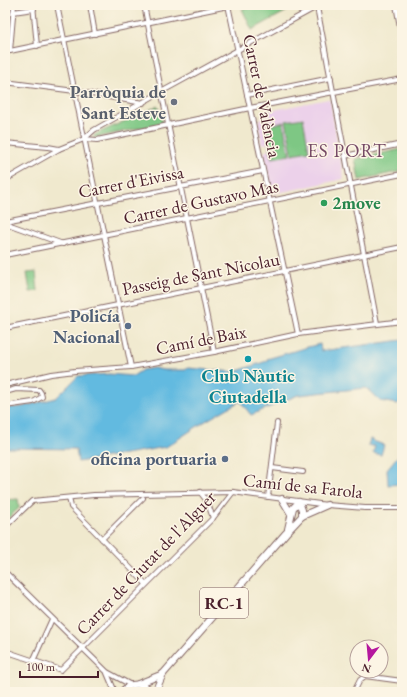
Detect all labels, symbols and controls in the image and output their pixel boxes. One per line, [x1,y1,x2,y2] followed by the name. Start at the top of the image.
[238,32,287,161] street label: Carrer de València
[70,80,166,124] place label: Parròquia de Sant Esteve
[169,97,179,107] marker: Parròquia de Sant Esteve
[307,138,387,163] district label: ES PORT
[76,160,186,203] street label: Carrer d'Eivissa
[121,174,281,229] street label: Carrer de Gustavo Mas
[332,191,381,214] place label: 2move
[319,198,329,208] marker: 2move
[120,247,282,300] street label: Passeig de Sant Nicolau
[53,304,120,348] place label: Policía Nacional
[154,319,248,360] street label: Camí de Baix
[123,321,133,331] marker: Policía Nacional
[243,354,253,364] marker: Club Nàutic Ciutadella
[201,364,295,408] place label: Club Nàutic Ciutadella
[91,447,217,470] place label: oficina portuaria
[220,454,230,464] marker: oficina portuaria
[242,468,365,503] street label: Camí de sa Farola
[71,486,221,640] street label: Carrer de Ciutat de l'Alguer
[200,588,248,618] road number: RC-1
[349,639,389,679] north arrow
[20,653,98,679] scale bar
[26,659,56,675] text: 100 m
[360,661,372,677] text: N

